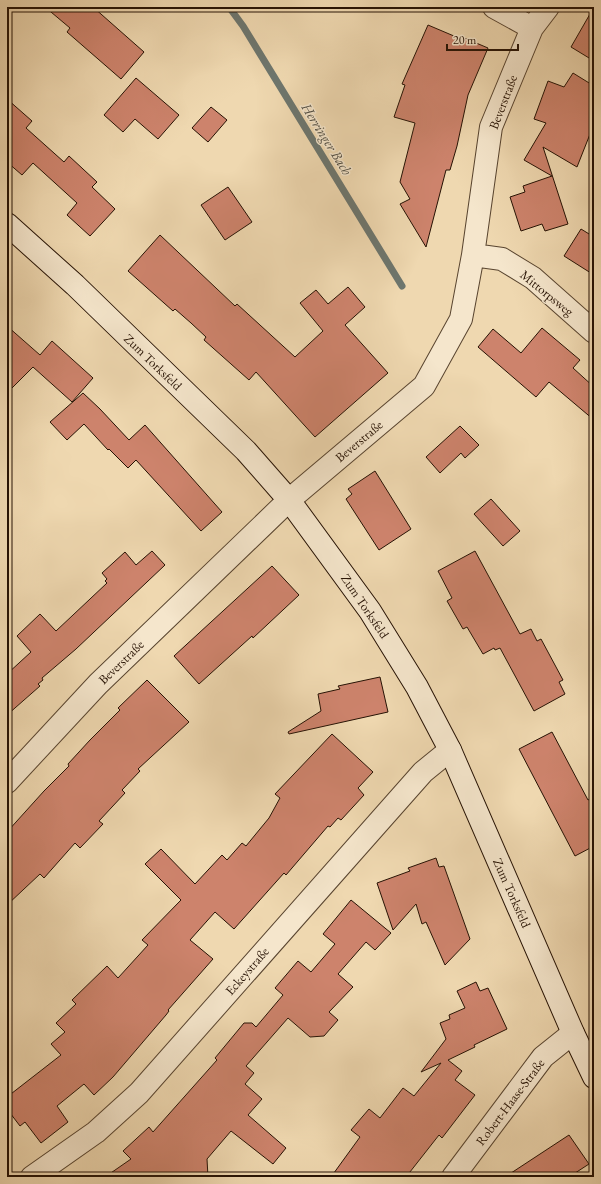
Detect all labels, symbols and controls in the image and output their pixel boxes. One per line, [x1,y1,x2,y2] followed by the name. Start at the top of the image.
[447,26,518,52] scale bar
[453,32,477,48] text: 20 m
[485,72,521,132] street label: Beverstraße
[297,99,356,179] water label: Herringer Bach
[517,266,578,320] street label: Mittorpsweg
[120,330,186,394] street label: Zum Torksfeld
[332,416,386,466] street label: Beverstraße
[337,570,393,642] street label: Zum Torksfeld
[95,636,147,688] street label: Beverstraße
[489,856,535,931] street label: Zum Torksfeld
[221,943,273,999] street label: Eckeystraße
[472,1055,548,1149] street label: Robert-Haase-Straße

